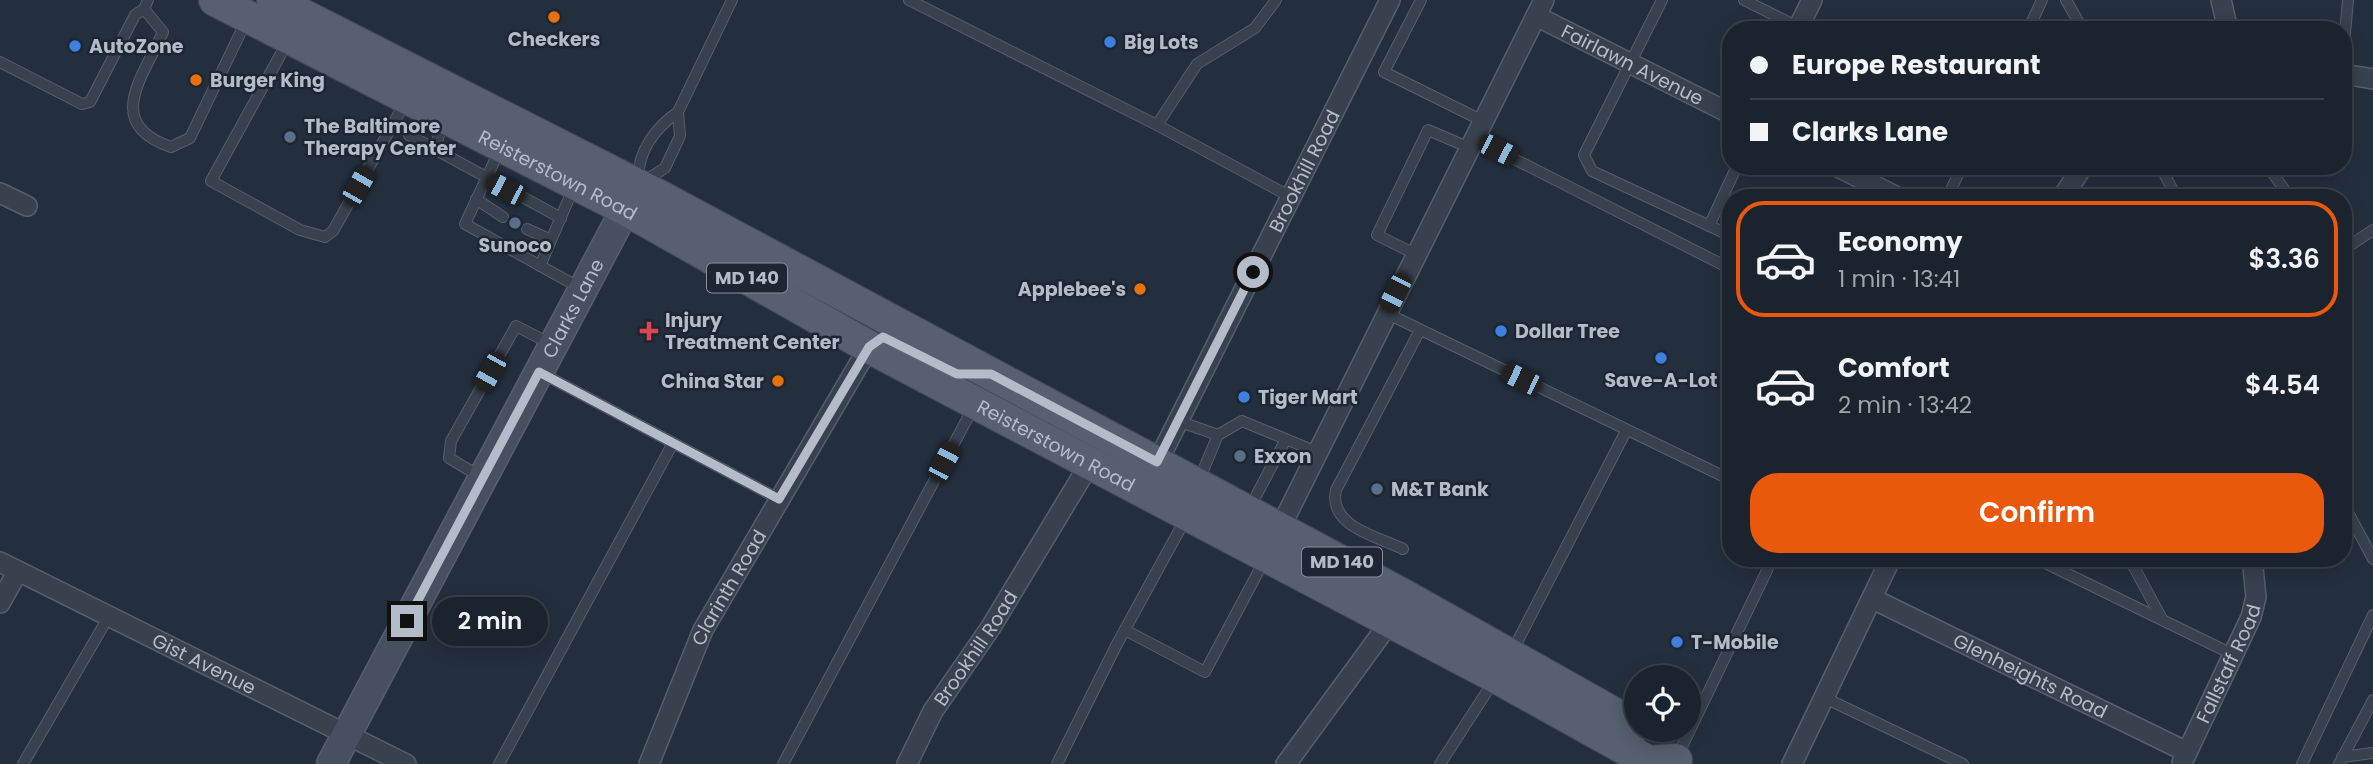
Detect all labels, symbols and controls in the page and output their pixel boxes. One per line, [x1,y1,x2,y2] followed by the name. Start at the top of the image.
[546,9,562,25] marker: Checkers
[1557,18,1708,112] street label: Fairlawn Avenue
[508,26,600,53] place label: Checkers
[1124,29,1199,56] place label: Big Lots
[89,33,184,60] place label: AutoZone
[1102,34,1118,50] marker: Big Lots
[67,38,83,54] marker: AutoZone
[1792,47,2041,83] text: Europe Restaurant
[210,67,325,94] place label: Burger King
[188,72,204,88] marker: Burger King
[1262,105,1347,237] street label: Brookhill Road
[304,113,456,162] place label: The Baltimore Therapy Center
[1792,114,1948,150] text: Clarks Lane
[474,124,642,227] street label: Reisterstown Road
[282,129,298,145] marker: The Baltimore Therapy Center
[1475,131,1522,169] car
[339,163,378,209] car
[482,170,529,208] car
[507,215,523,231] marker: Sunoco
[1838,224,1962,260] text: Economy
[1754,228,1817,291] icon: car
[479,232,552,259] place label: Sunoco
[2248,241,2320,277] text: $3.36
[536,254,611,363] street label: Clarks Lane
[1237,256,1269,288] route start
[1838,263,1960,295] text: 1 min · 13:41
[707,264,787,292] road number: MD 140
[1377,270,1414,316] car
[1018,276,1126,303] place label: Applebee's
[1132,281,1148,297] marker: Applebee's
[665,307,840,356] place label: Injury Treatment Center
[1515,318,1620,345] place label: Dollar Tree
[639,321,659,341] marker: Injury Treatment Center
[1493,323,1509,339] marker: Dollar Tree
[471,349,510,395] car
[1653,350,1669,366] marker: Save-A-Lot
[1838,350,1950,386] text: Comfort
[1754,354,1817,417] icon: car
[1498,360,1545,398] car
[1604,367,1718,394] place label: Save-A-Lot
[2245,367,2320,403] text: $4.54
[661,368,764,395] place label: China Star
[770,373,786,389] marker: China Star
[1258,384,1358,411] place label: Tiger Mart
[1236,389,1252,405] marker: Tiger Mart
[1838,389,1972,421] text: 2 min · 13:42
[972,393,1140,499] street label: Reisterstown Road
[925,439,964,485] car
[1254,443,1312,470] place label: Exxon
[1232,448,1248,464] marker: Exxon
[1750,473,2324,553] button: Confirm
[1391,476,1489,503] place label: M&T Bank
[1369,481,1385,497] marker: M&T Bank
[685,525,773,649] street label: Clarinth Road
[1302,548,1382,576] road number: MD 140
[927,585,1024,711] street label: Brookhill Road
[432,596,547,646] callout: 2 min
[2190,601,2268,728] street label: Fallstaff Road
[391,605,423,637] route end
[458,605,522,637] text: 2 min
[147,627,260,701] street label: Gist Avenue
[1948,627,2112,725] street label: Glenheights Road
[1691,629,1779,656] place label: T-Mobile
[1669,634,1685,650] marker: T-Mobile
[1624,665,1701,742] map controls
[1624,665,1701,742] button: locate

